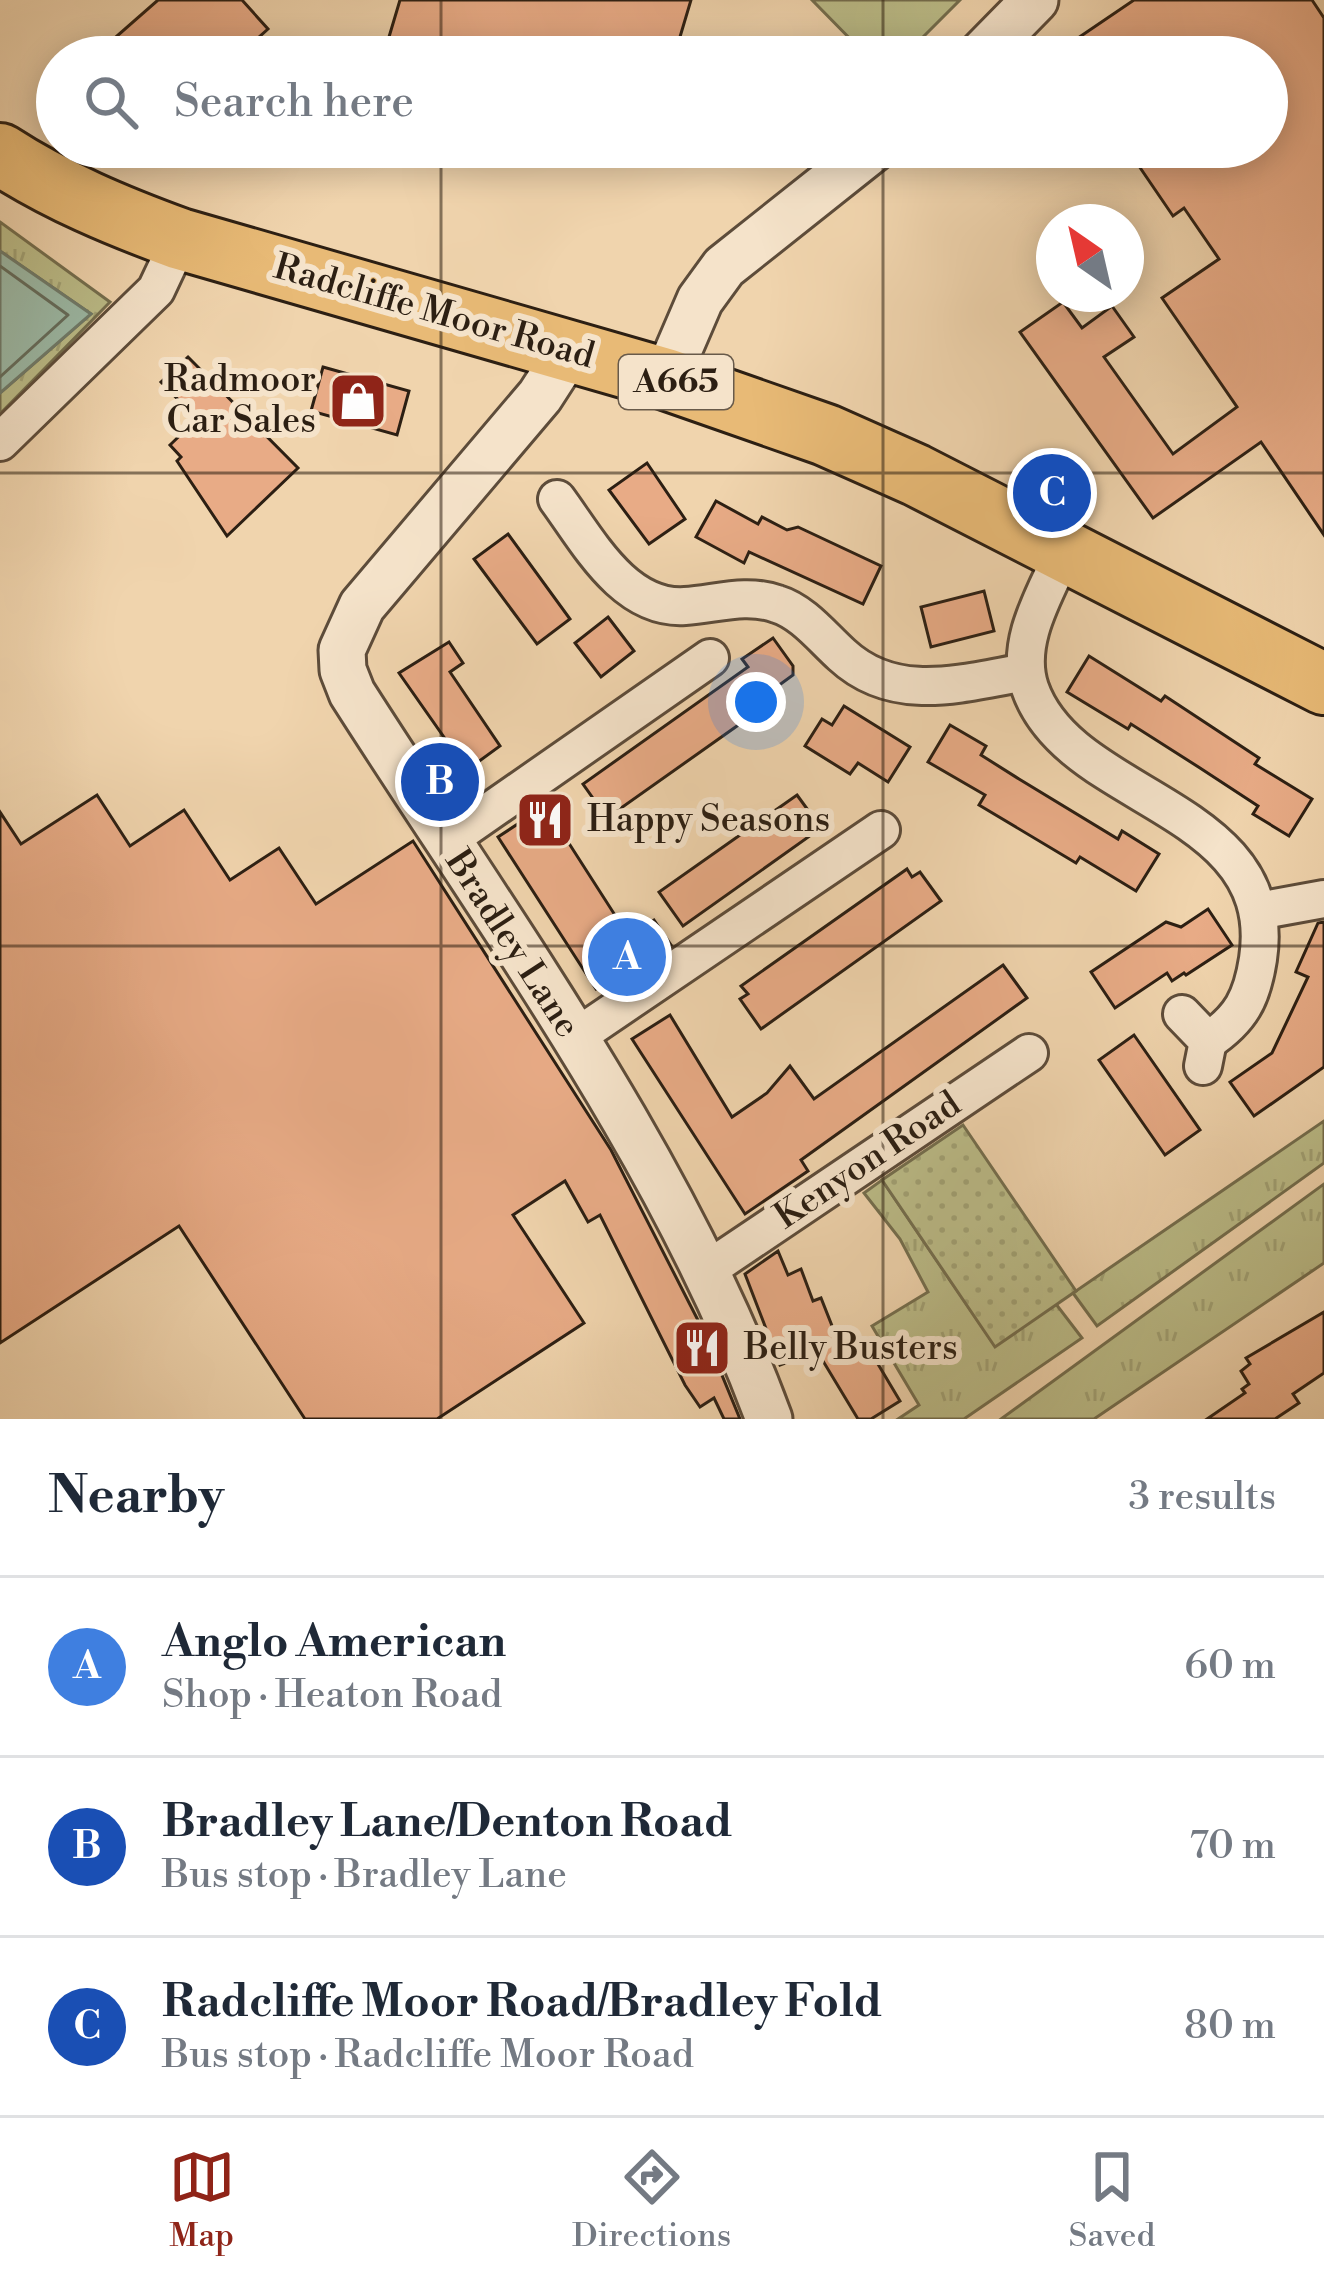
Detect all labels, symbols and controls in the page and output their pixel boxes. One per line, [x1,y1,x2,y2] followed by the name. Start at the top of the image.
[36,36,1288,168] search box
[78,69,144,135] icon: search
[174,74,414,131] text: Search here
[1036,204,1144,312] north arrow
[268,245,600,379] street label: Radcliffe Moor Road
[619,355,733,409] road number: A665
[164,358,316,444] place label: Radmoor Car Sales
[327,370,389,432] shop icon: Radmoor Car Sales
[1013,448,1091,538] pin: C
[726,672,786,732] your location
[401,737,479,827] pin: B
[514,789,576,851] restaurant icon: Happy Seasons
[587,798,830,843] place label: Happy Seasons
[434,841,589,1046] street label: Bradley Lane
[588,912,666,1002] pin: A
[766,1082,970,1240] street label: Kenyon Road
[671,1317,733,1379] restaurant icon: Belly Busters
[743,1326,958,1371] place label: Belly Busters
[48,1465,224,1529] text: Nearby
[1128,1473,1276,1522] text: 3 results
[162,1614,506,1671] text: Anglo American
[73,1642,101,1691] text: A
[1184,1642,1276,1691] text: 60 m
[162,1671,502,1720] text: Shop · Heaton Road
[162,1794,732,1851] text: Bradley Lane/Denton Road
[72,1822,102,1871] text: B
[1189,1822,1276,1871] text: 70 m
[162,1851,567,1900] text: Bus stop · Bradley Lane
[162,1974,882,2031] text: Radcliffe Moor Road/Bradley Fold
[73,2002,101,2051] text: C
[1184,2002,1276,2051] text: 80 m
[162,2031,694,2080] text: Bus stop · Radcliffe Moor Road
[169,2144,235,2257] tab: Map
[572,2144,731,2257] tab: Directions
[1069,2144,1155,2257] tab: Saved

